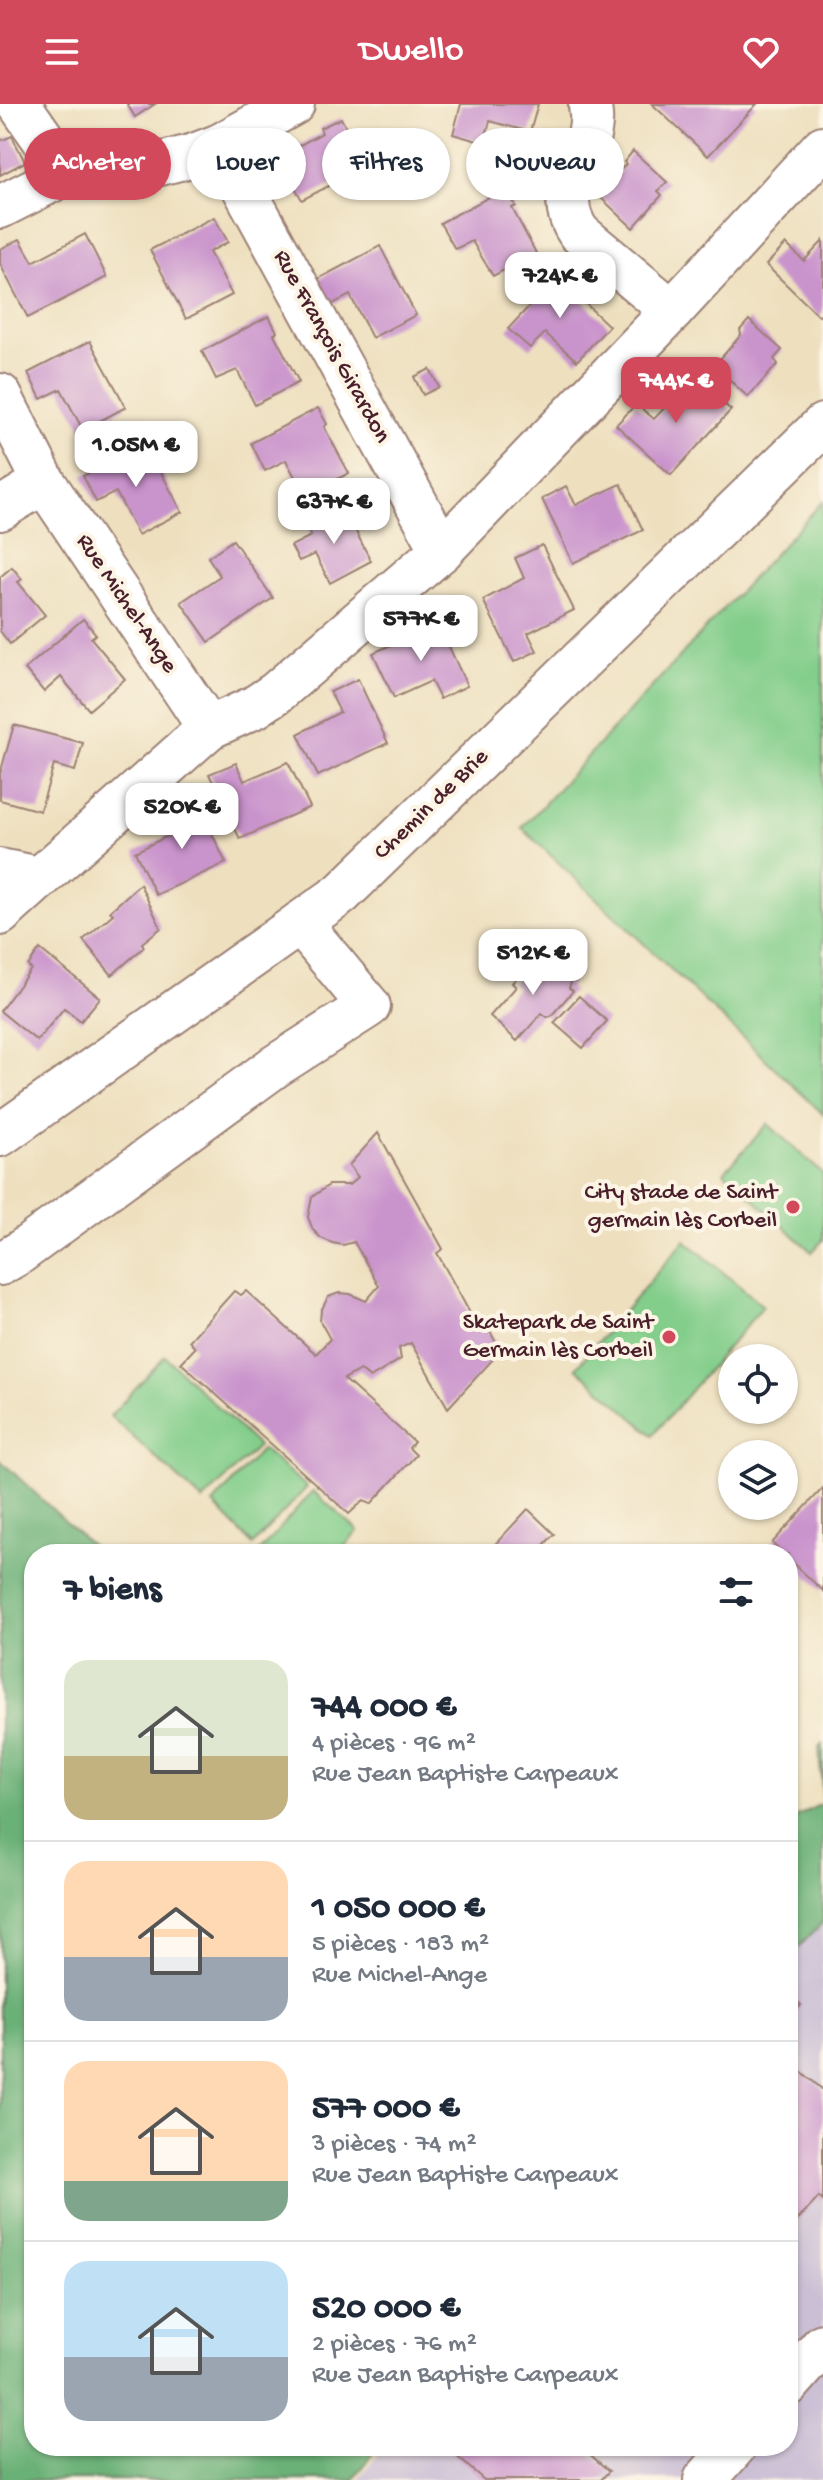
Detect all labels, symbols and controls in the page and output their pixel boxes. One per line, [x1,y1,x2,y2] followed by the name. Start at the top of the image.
[40,30,84,74] icon: menu
[739,30,783,74] icon: heart
[359,31,464,74] text: Dwello
[24,128,171,200] chip: Acheter
[187,128,306,200] chip: Louer
[322,128,450,200] chip: Filtres
[466,128,624,200] chip: Nouveau
[266,245,396,449] street label: Rue François Girardon
[495,252,625,320] pin: 724K €
[523,262,597,293] text: 724K €
[611,357,741,425] pin: 744K €
[639,367,713,398] text: 744K €
[62,421,210,489] pin: 1.05M €
[93,431,179,462] text: 1.05M €
[269,478,399,546] pin: 637K €
[296,488,372,519] text: 637K €
[69,529,184,680] street label: Rue Michel-Ange
[356,595,486,663] pin: 577K €
[383,605,459,636] text: 577K €
[369,743,496,867] street label: Chemin de Brie
[117,783,247,851] pin: 520K €
[143,793,221,824] text: 520K €
[468,929,598,997] pin: 512K €
[497,939,569,970] text: 512K €
[584,1179,779,1236] place label: City stade de Saint germain lès Corbeil
[784,1198,802,1216] marker: City stade de Saint germain lès Corbeil
[463,1309,655,1366] place label: Skatepark de Saint Germain lès Corbeil
[660,1328,678,1346] marker: Skatepark de Saint Germain lès Corbeil
[718,1344,798,1520] map controls
[718,1344,798,1424] button: locate
[718,1440,798,1520] button: layers
[714,1570,758,1614] icon: filters
[64,1572,161,1612] text: 7 biens
[312,1689,456,1729] text: 744 000 €
[128,1692,224,1788] icon: home
[312,1729,476,1760] text: 4 pièces · 96 m²
[312,1760,618,1791] text: Rue Jean Baptiste Carpeaux
[312,1890,485,1930] text: 1 050 000 €
[128,1893,224,1989] icon: home
[312,1930,489,1961] text: 5 pièces · 183 m²
[312,1961,487,1992] text: Rue Michel-Ange
[312,2090,460,2130] text: 577 000 €
[128,2093,224,2189] icon: home
[312,2130,477,2161] text: 3 pièces · 74 m²
[312,2161,618,2192] text: Rue Jean Baptiste Carpeaux
[312,2290,460,2330] text: 520 000 €
[128,2293,224,2389] icon: home
[312,2330,477,2361] text: 2 pièces · 76 m²
[312,2361,618,2392] text: Rue Jean Baptiste Carpeaux

